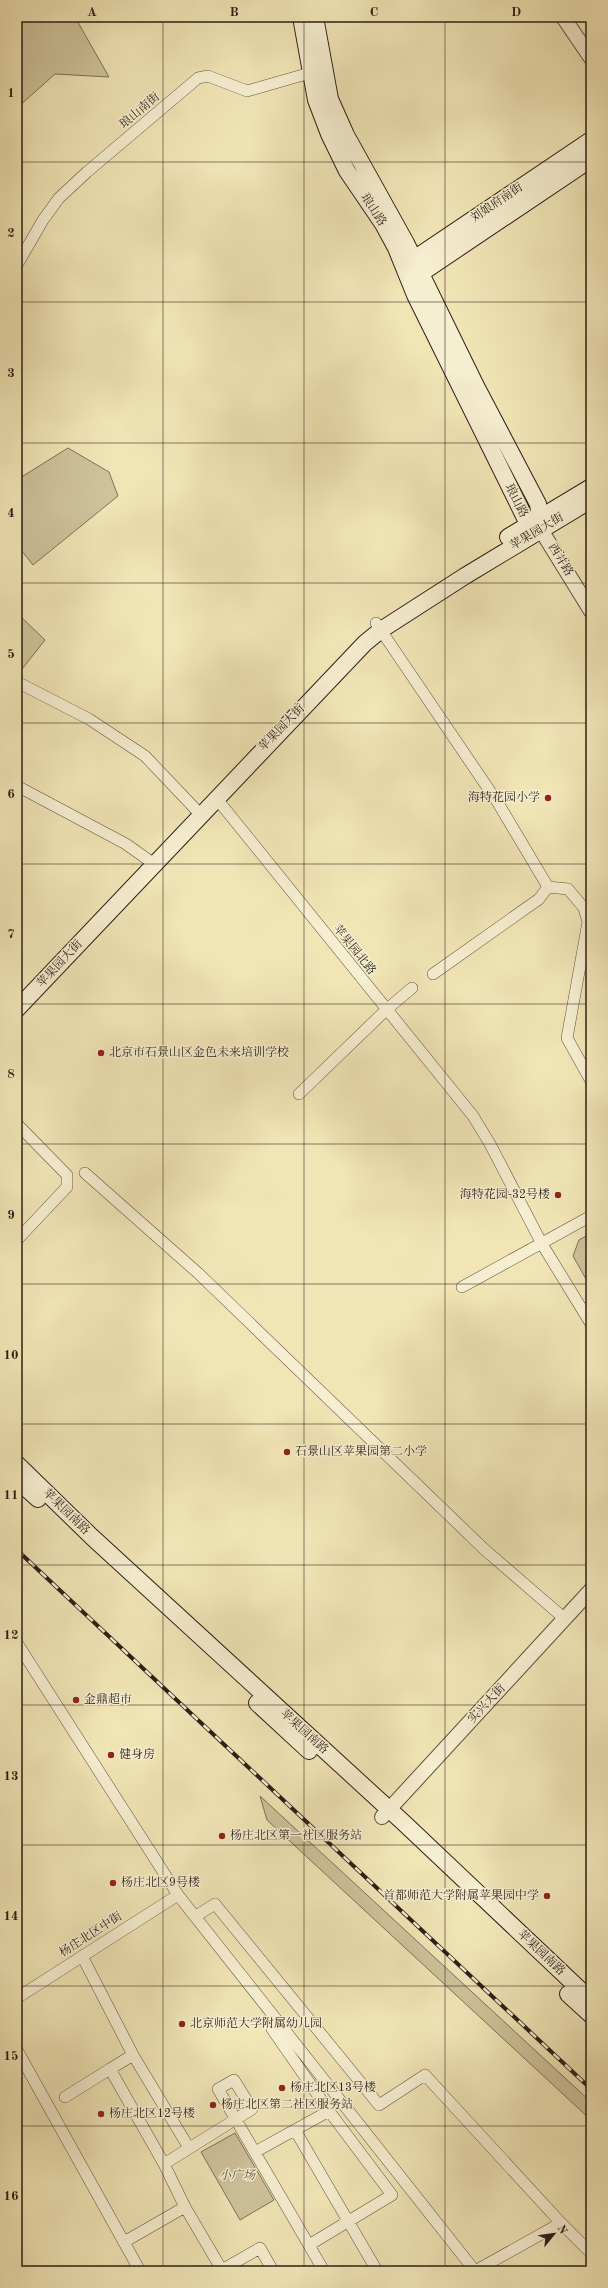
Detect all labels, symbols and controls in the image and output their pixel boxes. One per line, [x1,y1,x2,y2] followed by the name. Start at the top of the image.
[87,6,97,19] text: A
[229,6,239,19] text: B
[370,6,378,19] text: C
[511,6,521,19] text: D
[7,87,15,100] text: 1
[116,89,163,131] street label: 琅山南街
[468,179,526,225] street label: 刘娘府南街
[358,191,390,228] street label: 琅山路
[7,227,15,240] text: 2
[7,367,15,380] text: 3
[502,481,531,520] street label: 琅山路
[7,507,15,520] text: 4
[507,509,567,553] street label: 苹果园大街
[545,540,576,578] street label: 西井路
[7,648,15,661] text: 5
[255,700,308,754] street label: 苹果园大街
[7,788,15,801] text: 6
[468,790,540,804] place label: 海特花园小学
[543,793,553,803] marker: 海特花园小学
[330,922,379,977] street label: 苹果园北路
[7,928,15,941] text: 7
[34,936,86,990] street label: 苹果园大街
[109,1045,289,1059] place label: 北京市石景山区金色未来培训学校
[96,1048,106,1058] marker: 北京市石景山区金色未来培训学校
[7,1068,15,1081] text: 8
[460,1187,550,1201] place label: 海特花园-32号楼
[553,1190,563,1200] marker: 海特花园-32号楼
[7,1209,15,1222] text: 9
[3,1349,19,1362] text: 10
[295,1444,427,1458] place label: 石景山区苹果园第二小学
[282,1447,292,1457] marker: 石景山区苹果园第二小学
[40,1485,93,1537] street label: 苹果园南路
[3,1489,19,1502] text: 11
[3,1629,19,1642] text: 12
[465,1680,508,1726] street label: 实兴大街
[84,1692,132,1706] place label: 金鼎超市
[71,1695,81,1705] marker: 金鼎超市
[278,1706,332,1757] street label: 苹果园南路
[119,1747,155,1761] place label: 健身房
[106,1750,116,1760] marker: 健身房
[3,1770,19,1783] text: 13
[230,1828,362,1842] place label: 杨庄北区第一社区服务站
[217,1831,227,1841] marker: 杨庄北区第一社区服务站
[121,1875,200,1889] place label: 杨庄北区9号楼
[108,1878,118,1888] marker: 杨庄北区9号楼
[383,1888,539,1902] place label: 首都师范大学附属苹果园中学
[542,1891,552,1901] marker: 首都师范大学附属苹果园中学
[56,1908,125,1960] street label: 杨庄北区中街
[3,1910,19,1923] text: 14
[515,1927,568,1978] street label: 苹果园南路
[190,2016,322,2030] place label: 北京师范大学附属幼儿园
[177,2019,187,2029] marker: 北京师范大学附属幼儿园
[3,2050,19,2063] text: 15
[290,2080,376,2094] place label: 杨庄北区13号楼
[277,2083,287,2093] marker: 杨庄北区13号楼
[221,2097,353,2111] place label: 杨庄北区第二社区服务站
[208,2100,218,2110] marker: 杨庄北区第二社区服务站
[109,2106,195,2120] place label: 杨庄北区12号楼
[96,2109,106,2119] marker: 杨庄北区12号楼
[219,2168,256,2182] park label: 小广场
[3,2190,19,2203] text: 16
[534,2214,574,2254] north arrow
[555,2224,569,2237] text: N

